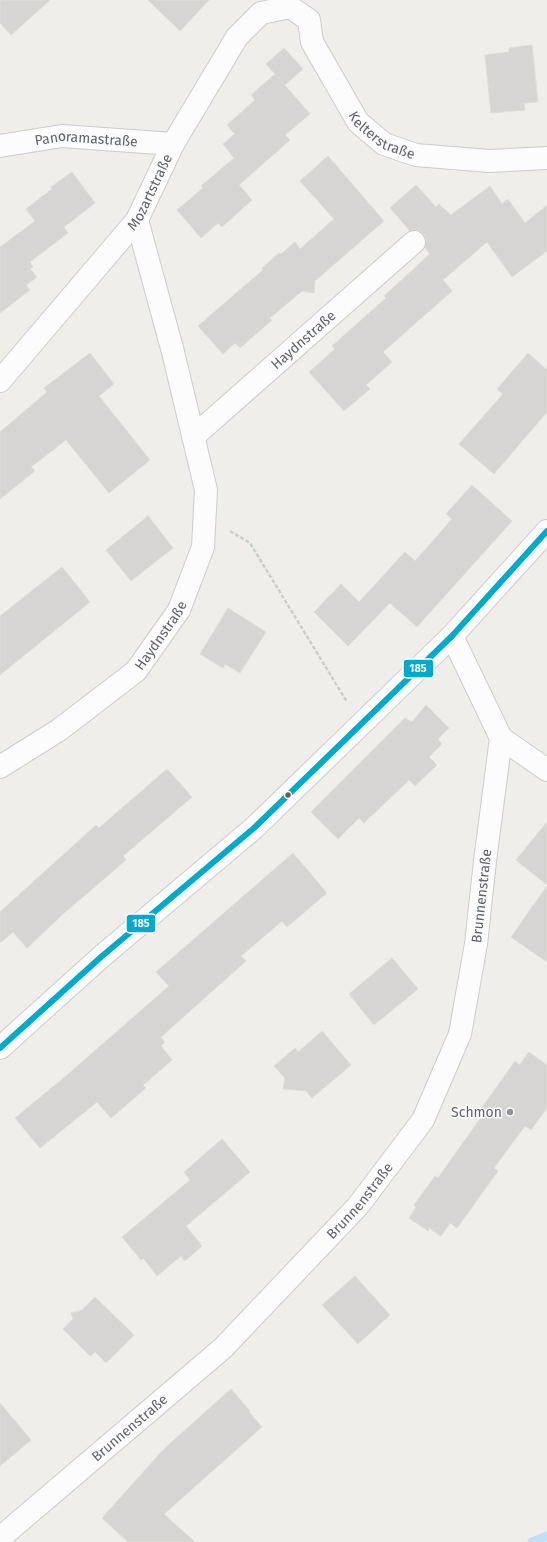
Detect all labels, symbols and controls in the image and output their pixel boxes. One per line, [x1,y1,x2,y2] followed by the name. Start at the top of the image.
[345,108,417,163] street label: Kelterstraße
[33,127,138,150] street label: Panoramastraße
[123,151,176,234] street label: Mozartstraße
[267,307,339,373] street label: Haydnstraße
[131,599,190,673] street label: Haydnstraße
[403,659,434,678] line badge: 185
[409,662,427,675] text: 185
[283,790,293,800] unlabelled marker
[468,848,495,944] street label: Brunnenstraße
[126,914,156,933] line badge: 185
[132,917,150,930] text: 185
[451,1104,502,1121] place label: Schmon
[505,1107,515,1117] marker: Schmon
[323,1159,396,1242] street label: Brunnenstraße
[88,1391,171,1465] street label: Brunnenstraße

